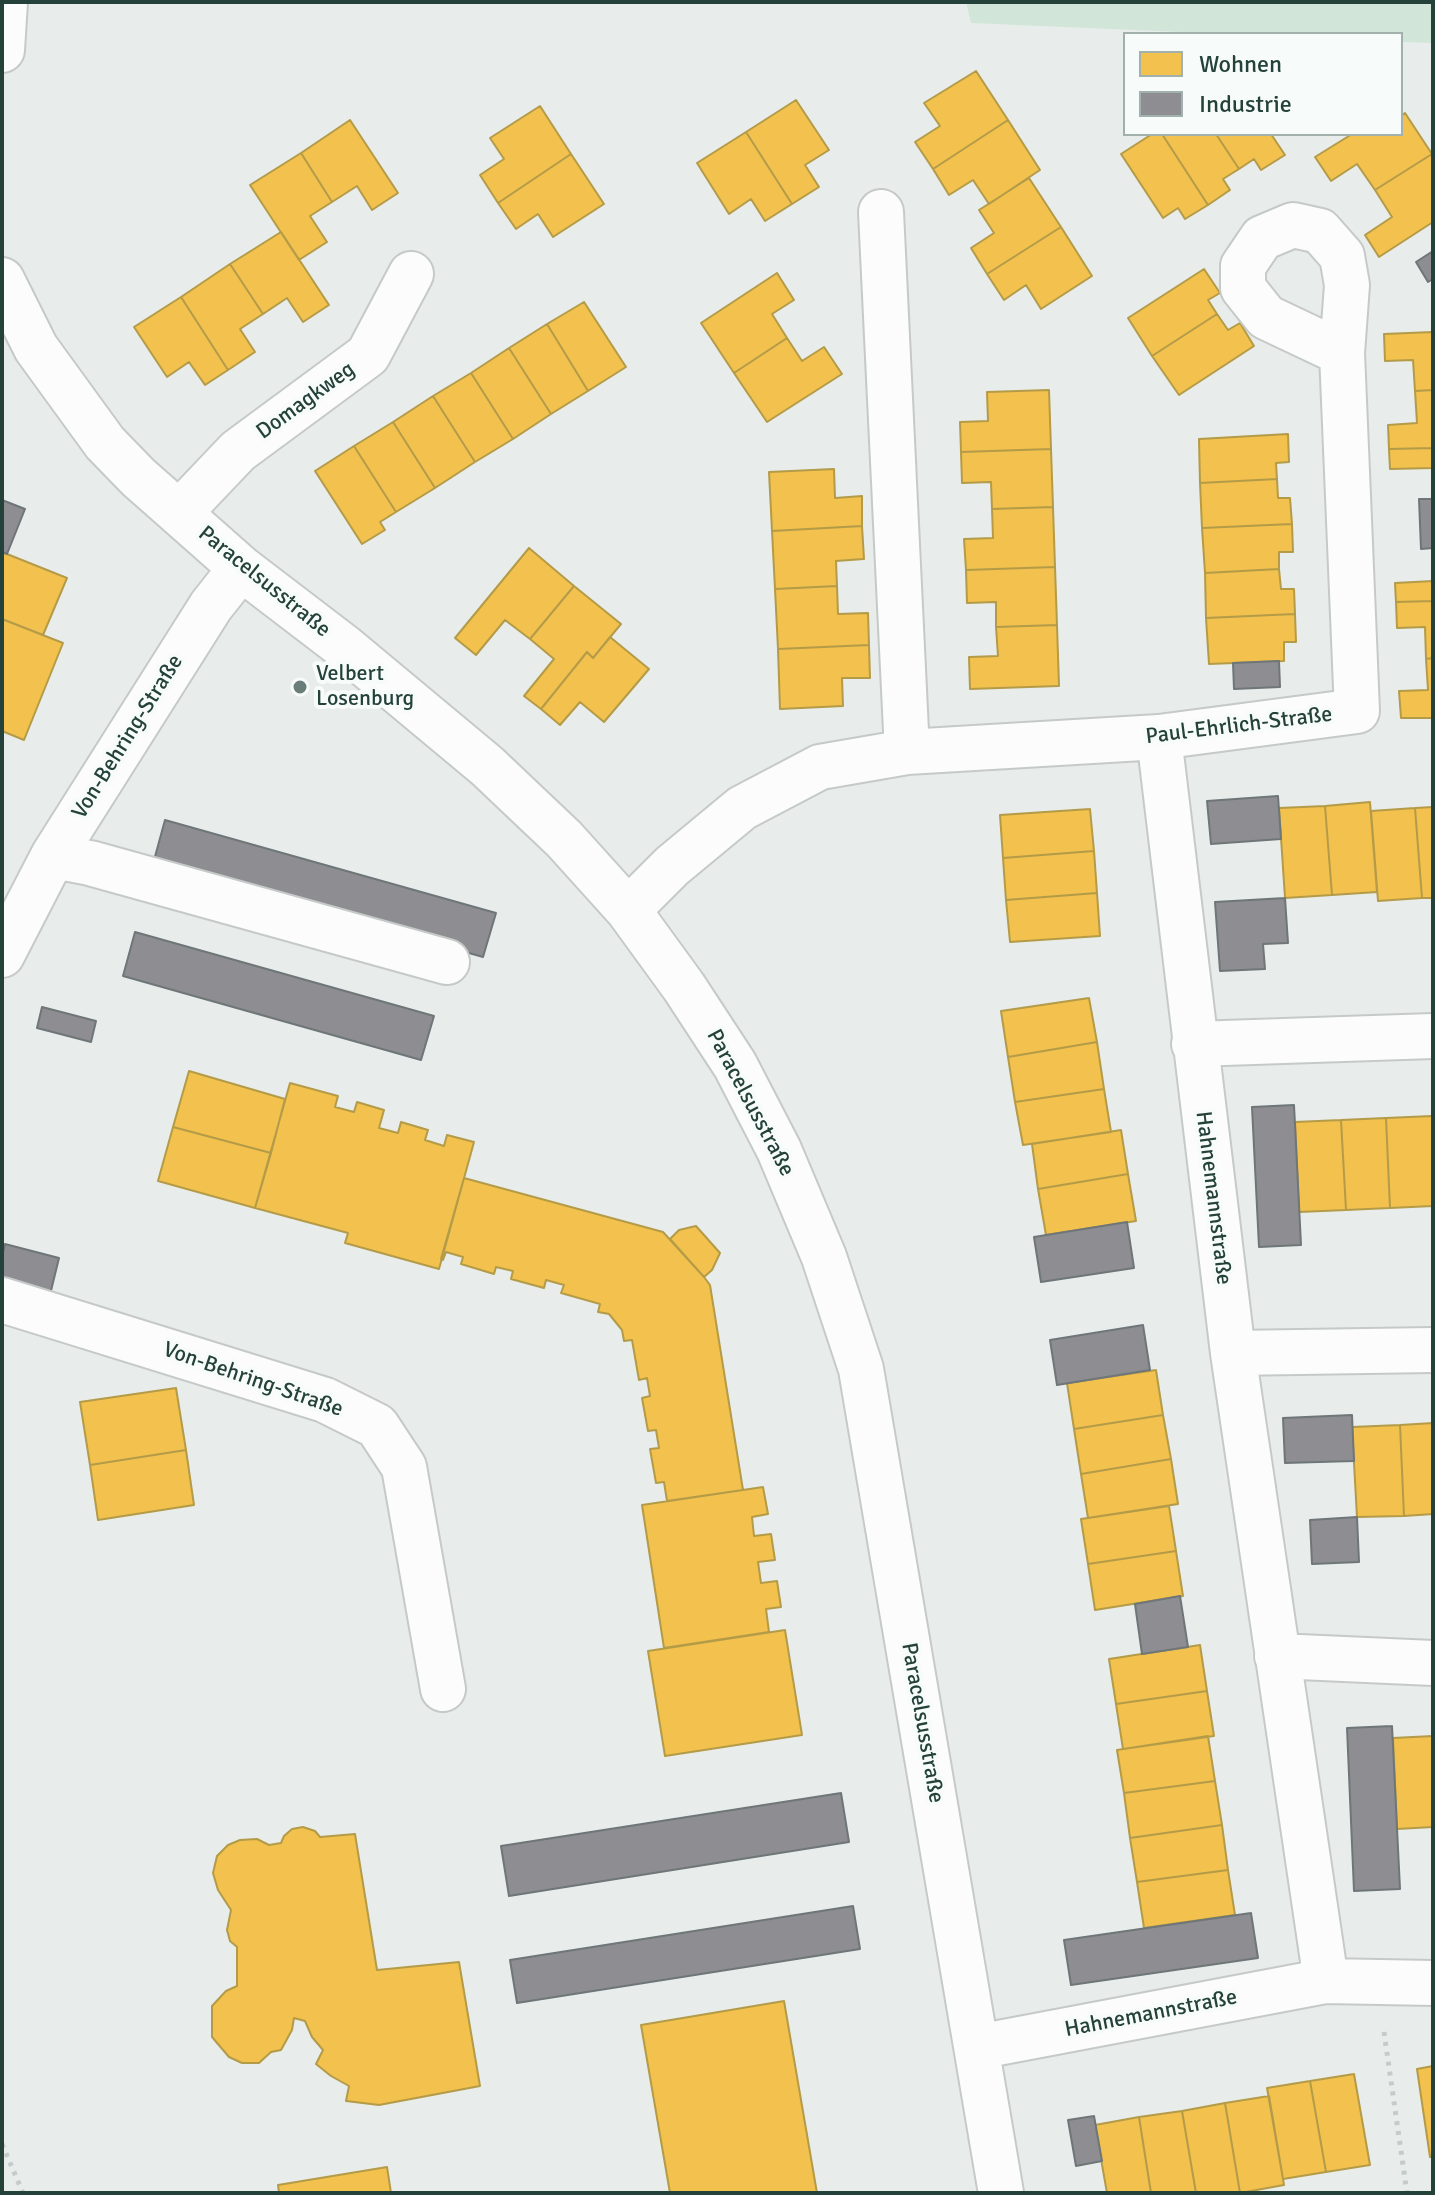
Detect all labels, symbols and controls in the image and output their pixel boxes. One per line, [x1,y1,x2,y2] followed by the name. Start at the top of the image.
[1123,32,1403,136] legend
[1199,49,1282,79] text: Wohnen
[1199,89,1292,119] text: Industrie
[252,356,360,446] street label: Domagkweg
[193,521,335,643] street label: Paracelsusstraße
[67,650,189,824] street label: Von-Behring-Straße
[316,661,414,712] place label: Velbert Losenburg
[291,678,309,696] marker: Velbert Losenburg
[1144,701,1334,751] street label: Paul-Ehrlich-Straße
[700,1025,800,1181] street label: Paracelsusstraße
[1189,1110,1237,1286] street label: Hahnemannstraße
[160,1337,346,1423] street label: Von-Behring-Straße
[895,1641,949,1805] street label: Paracelsusstraße
[1063,1984,1239,2044] street label: Hahnemannstraße

